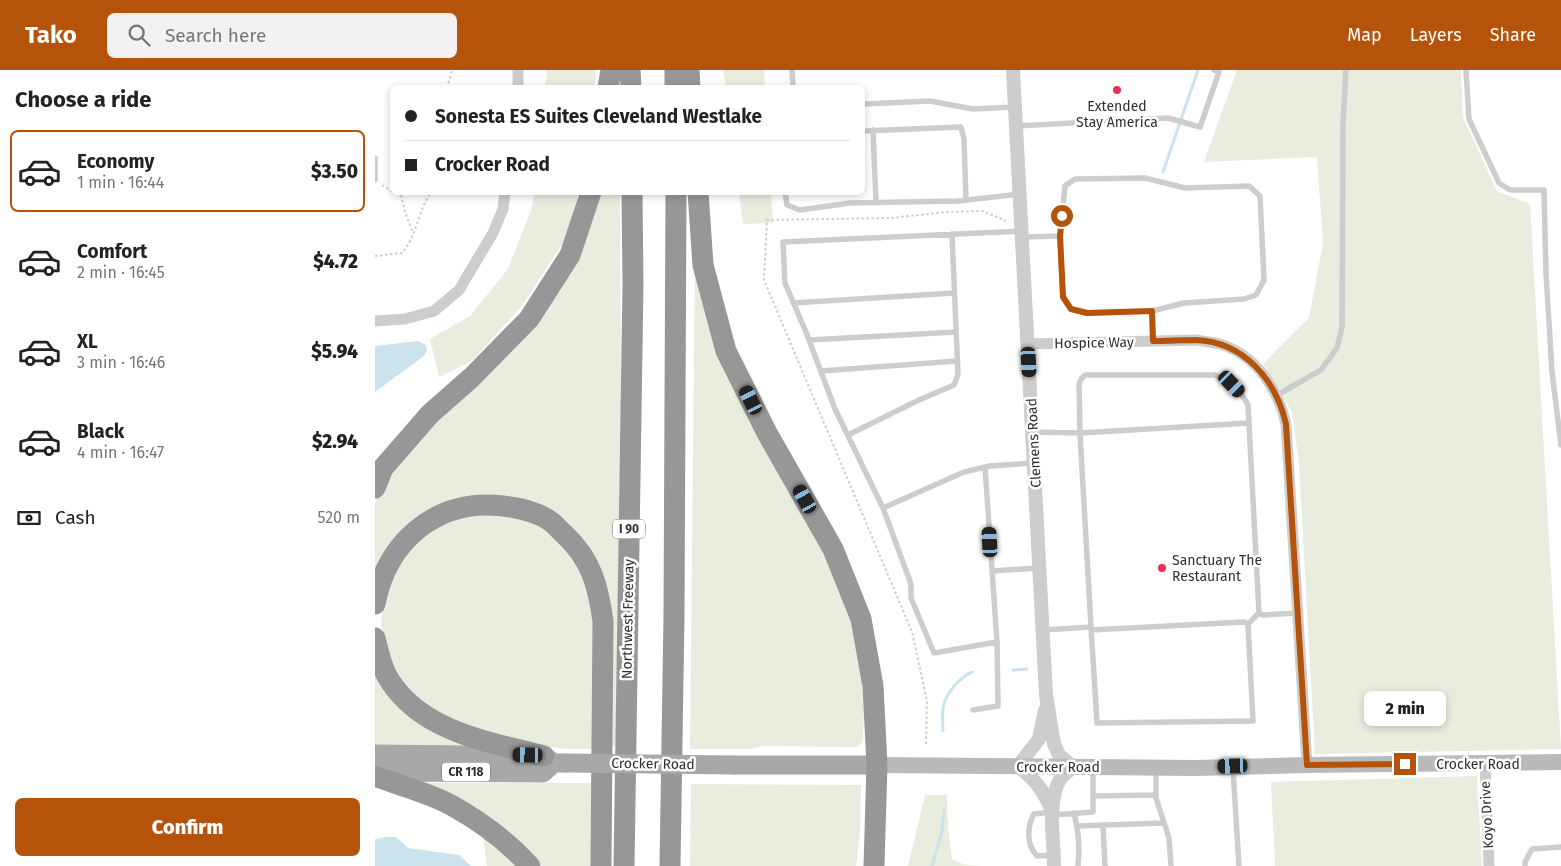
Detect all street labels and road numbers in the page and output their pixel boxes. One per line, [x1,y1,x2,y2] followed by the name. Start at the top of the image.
[1054,334,1134,352] street label: Hospice Way
[1023,398,1045,488] street label: Clemens Road
[613,519,645,538] road number: I 90
[618,559,638,679] street label: Northwest Freeway
[611,755,695,773] street label: Crocker Road
[1436,756,1520,773] street label: Crocker Road
[1016,759,1100,776] street label: Crocker Road
[442,762,490,782] road number: CR 118
[1477,781,1497,849] street label: Koyo Drive

